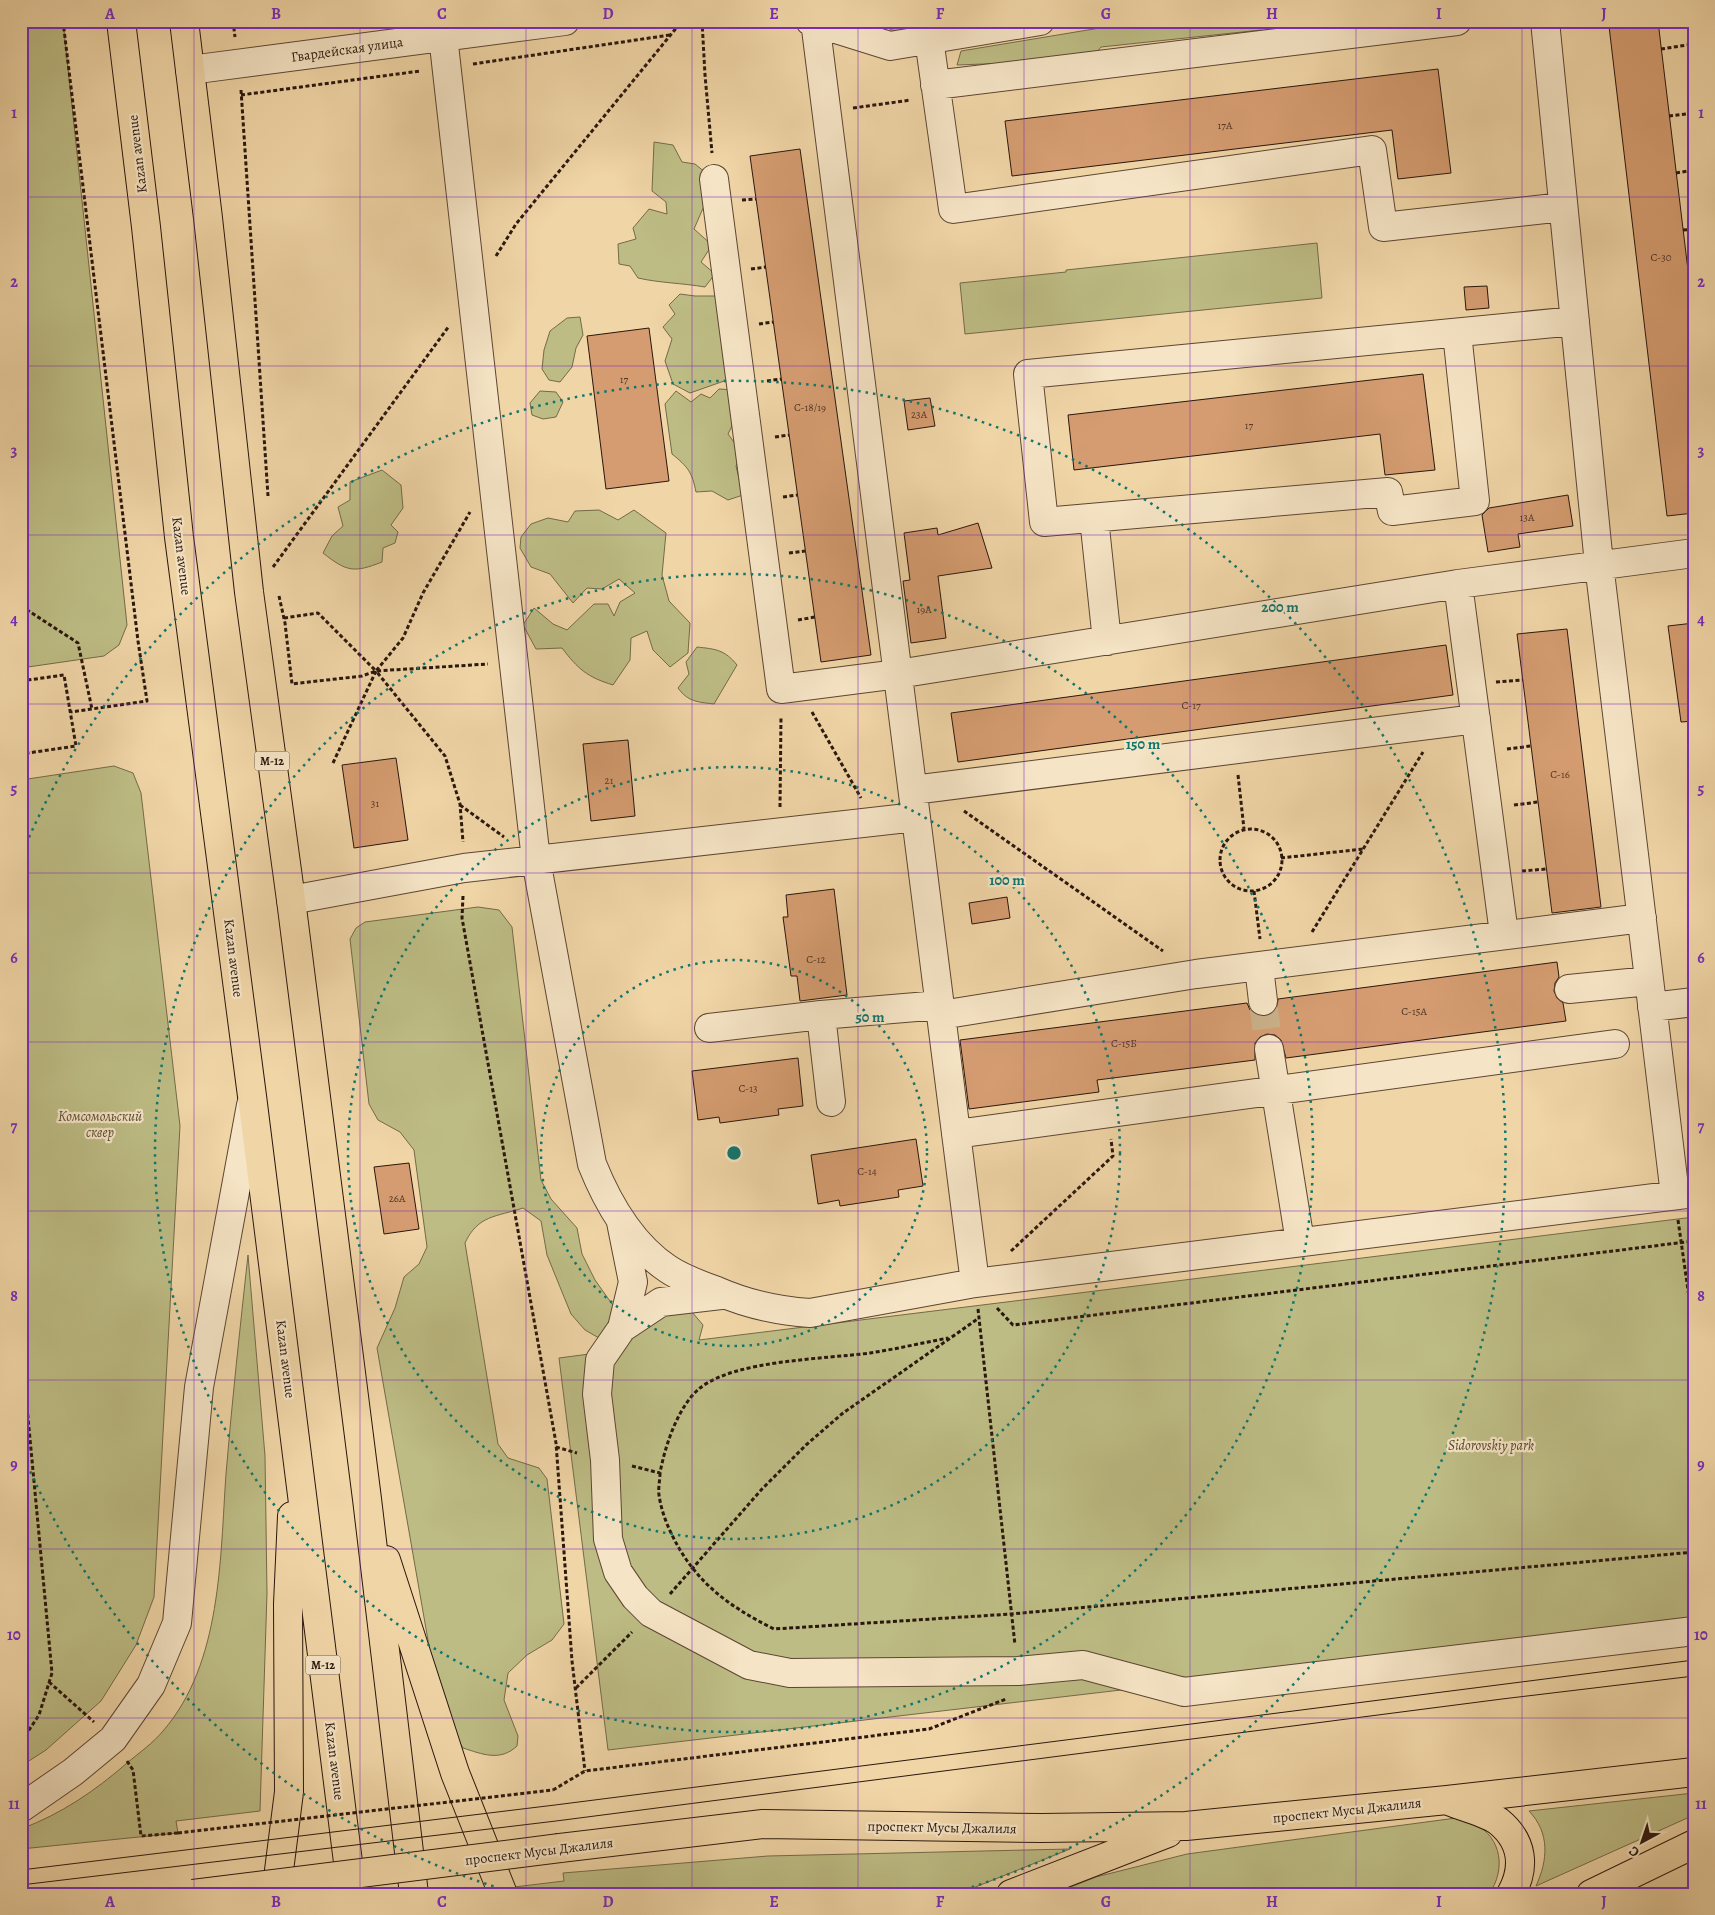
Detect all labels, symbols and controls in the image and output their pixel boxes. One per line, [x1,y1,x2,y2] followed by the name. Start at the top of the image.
[104,3,116,25] text: A
[271,3,281,25] text: B
[437,3,447,25] text: C
[602,3,614,25] text: D
[769,3,779,25] text: E
[936,3,945,25] text: F
[1101,3,1111,25] text: G
[1266,3,1278,25] text: H
[1436,3,1442,25] text: I
[1601,3,1607,25] text: J
[290,32,405,67] street label: Гвардейская улица
[11,102,17,124] text: 1
[1698,102,1704,124] text: 1
[123,114,152,194] street label: Kazan avenue
[1218,118,1233,133] house number: 17А
[1650,250,1672,265] house number: С-30
[10,271,18,293] text: 2
[1697,271,1705,293] text: 2
[620,372,629,387] house number: 17
[794,400,826,415] house number: С-18/19
[911,407,928,422] house number: 23А
[1245,418,1254,433] house number: 17
[11,440,18,462] text: 3
[1698,440,1705,462] text: 3
[1520,510,1535,525] house number: 13А
[167,516,196,596] street label: Kazan avenue
[1261,597,1299,617] text: 200 m
[916,602,932,617] house number: 19А
[10,609,18,631] text: 4
[1697,609,1705,631] text: 4
[1181,698,1201,713] house number: С-17
[1126,734,1161,754] text: 150 m
[254,751,290,770] road number: М-12
[1550,767,1570,782] house number: С-16
[605,773,614,788] house number: 21
[11,778,18,800] text: 5
[1698,778,1705,800] text: 5
[371,796,379,811] house number: 31
[989,870,1025,890] text: 100 m
[219,918,248,998] street label: Kazan avenue
[10,947,18,969] text: 6
[1697,947,1705,969] text: 6
[806,952,826,967] house number: С-12
[1401,1004,1427,1019] house number: С-15А
[855,1007,885,1027] text: 50 m
[1111,1036,1137,1051] house number: С-15Б
[738,1081,758,1096] house number: С-13
[58,1107,142,1142] park label: Комсомольский сквер
[11,1116,18,1138] text: 7
[1698,1116,1705,1138] text: 7
[725,1144,743,1162] centre of rings
[857,1164,877,1179] house number: С-14
[389,1191,406,1206] house number: 26А
[10,1285,18,1307] text: 8
[1697,1285,1705,1307] text: 8
[271,1319,300,1399] street label: Kazan avenue
[1448,1436,1534,1455] park label: Sidorovskiy park
[10,1454,18,1476] text: 9
[1697,1454,1705,1476] text: 9
[7,1624,21,1646] text: 10
[1694,1624,1708,1646] text: 10
[306,1656,340,1674] road number: М-12
[320,1721,349,1801] street label: Kazan avenue
[8,1793,20,1815] text: 11
[1272,1793,1423,1828] street label: проспект Мусы Джалиля
[1695,1793,1707,1815] text: 11
[867,1817,1017,1838] street label: проспект Мусы Джалиля
[1618,1818,1668,1868] north arrow
[464,1833,615,1870] street label: проспект Мусы Джалиля
[1624,1841,1643,1862] text: С
[104,1891,116,1913] text: A
[271,1891,281,1913] text: B
[437,1891,447,1913] text: C
[602,1891,614,1913] text: D
[769,1891,779,1913] text: E
[936,1891,945,1913] text: F
[1101,1891,1111,1913] text: G
[1266,1891,1278,1913] text: H
[1436,1891,1442,1913] text: I
[1601,1891,1607,1913] text: J

